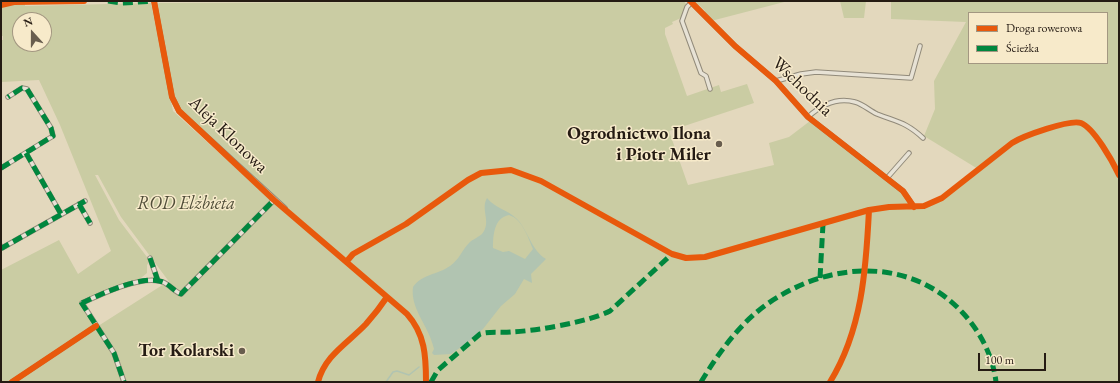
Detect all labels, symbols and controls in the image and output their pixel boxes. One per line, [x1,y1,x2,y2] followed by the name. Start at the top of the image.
[12,12,52,52] north arrow
[968,12,1108,64] legend
[21,14,35,30] text: N
[1006,20,1082,36] text: Droga rowerowa
[1006,40,1039,56] text: Ścieżka
[767,53,837,121] street label: Wschodnia
[184,92,272,178] street label: Aleja Klonowa
[567,123,711,166] place label: Ogrodnictwo Ilona i Piotr Miler
[714,139,724,149] marker: Ogrodnictwo Ilona i Piotr Miler
[137,193,235,215] park label: ROD Elżbieta
[138,340,234,362] place label: Tor Kolarski
[980,345,1048,371] scale bar
[237,346,247,356] marker: Tor Kolarski
[985,352,1014,368] text: 100 m

